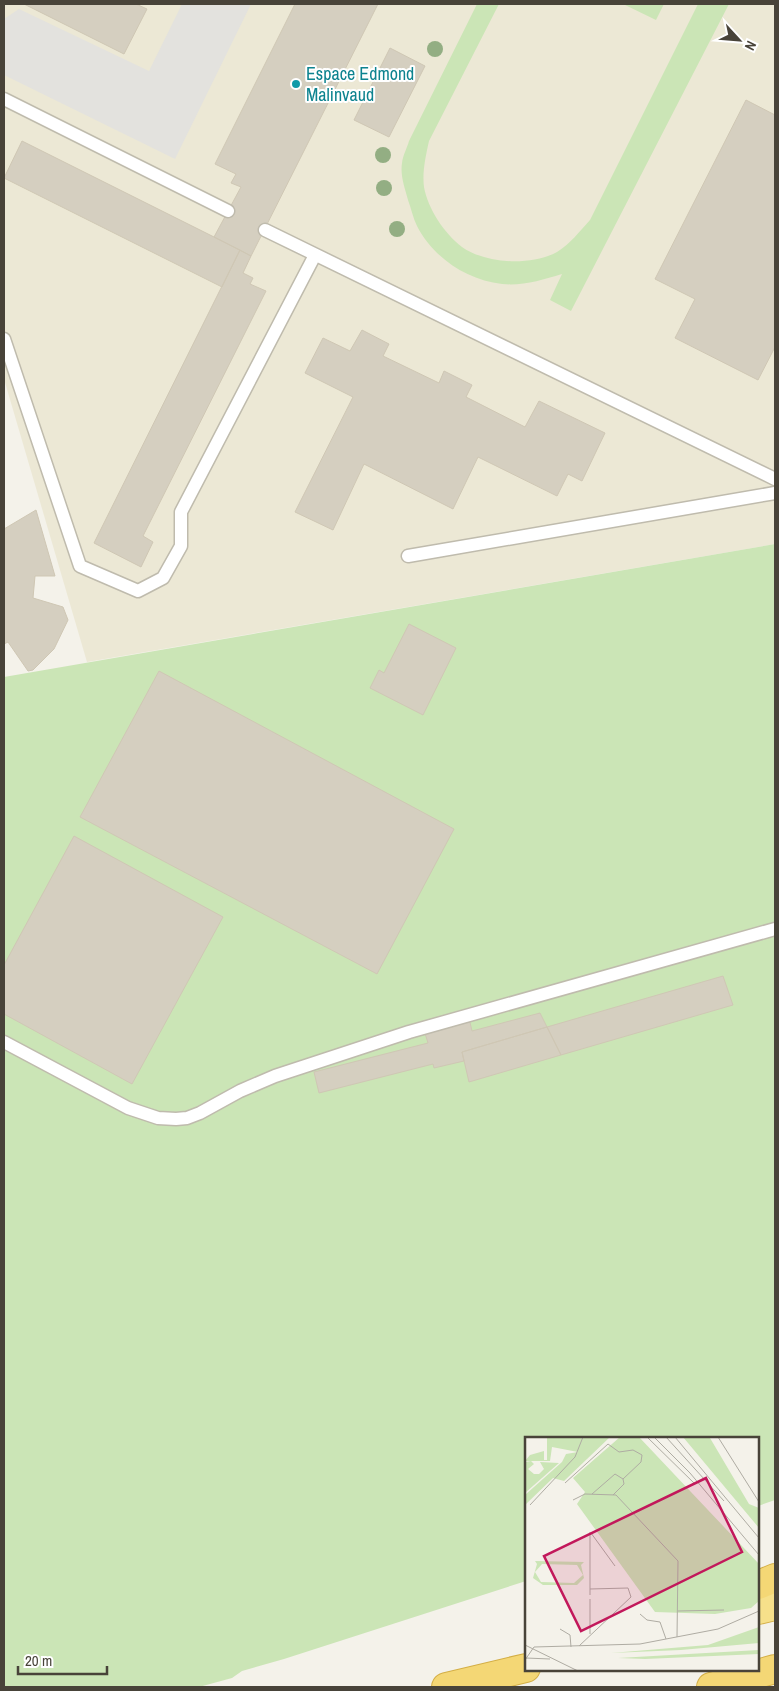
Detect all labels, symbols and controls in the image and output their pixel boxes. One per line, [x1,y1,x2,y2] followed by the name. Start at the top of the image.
[714,15,764,65] north arrow
[741,38,761,53] text: N
[306,61,414,107] place label: Espace Edmond Malinvaud
[290,78,302,90] marker: Espace Edmond Malinvaud
[525,1437,759,1671] inset map
[18,1644,106,1676] scale bar
[25,1650,52,1671] text: 20 m

